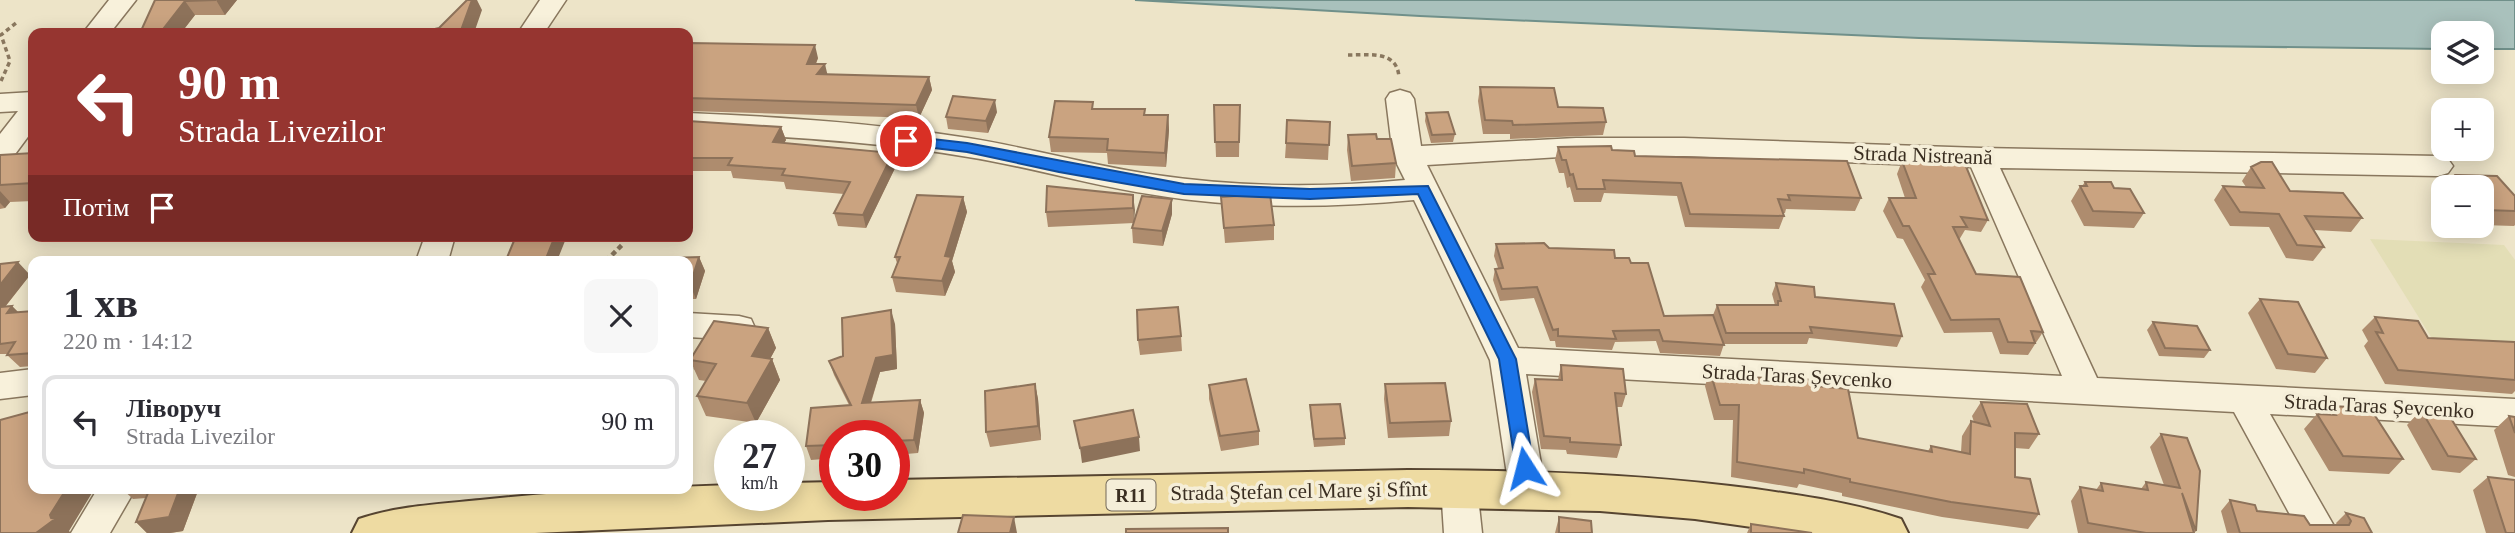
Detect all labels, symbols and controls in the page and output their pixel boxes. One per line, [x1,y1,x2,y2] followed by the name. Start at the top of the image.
[2431,21,2494,238] map controls
[2431,21,2494,84] button: layers
[178,55,280,110] text: 90 m
[63,56,154,147] icon: left
[2431,98,2494,161] button: +
[876,111,936,171] pin
[178,113,385,149] text: Strada Livezilor
[887,122,925,160] icon: arrive
[1853,141,1994,169] street label: Strada Nistreană
[2431,175,2494,238] button: −
[143,189,181,227] icon: arrive
[63,193,129,222] text: Потім
[584,279,658,353] button: close
[63,280,138,326] text: 1 хв
[63,329,193,354] text: 220 m · 14:12
[1701,359,1893,393] street label: Strada Taras Șevcenko
[2283,389,2475,423] street label: Strada Taras Șevcenko
[126,394,221,423] text: Ліворуч
[67,403,105,441] icon: left
[601,407,654,436] text: 90 m
[819,420,910,511] speed limit sign: 30
[126,424,275,449] text: Strada Livezilor
[1488,431,1562,505] position arrow
[742,437,777,476] text: 27
[741,473,778,493] text: km/h
[1170,477,1428,505] street label: Strada Ştefan cel Mare şi Sfînt
[1106,480,1156,510] road number: R11

